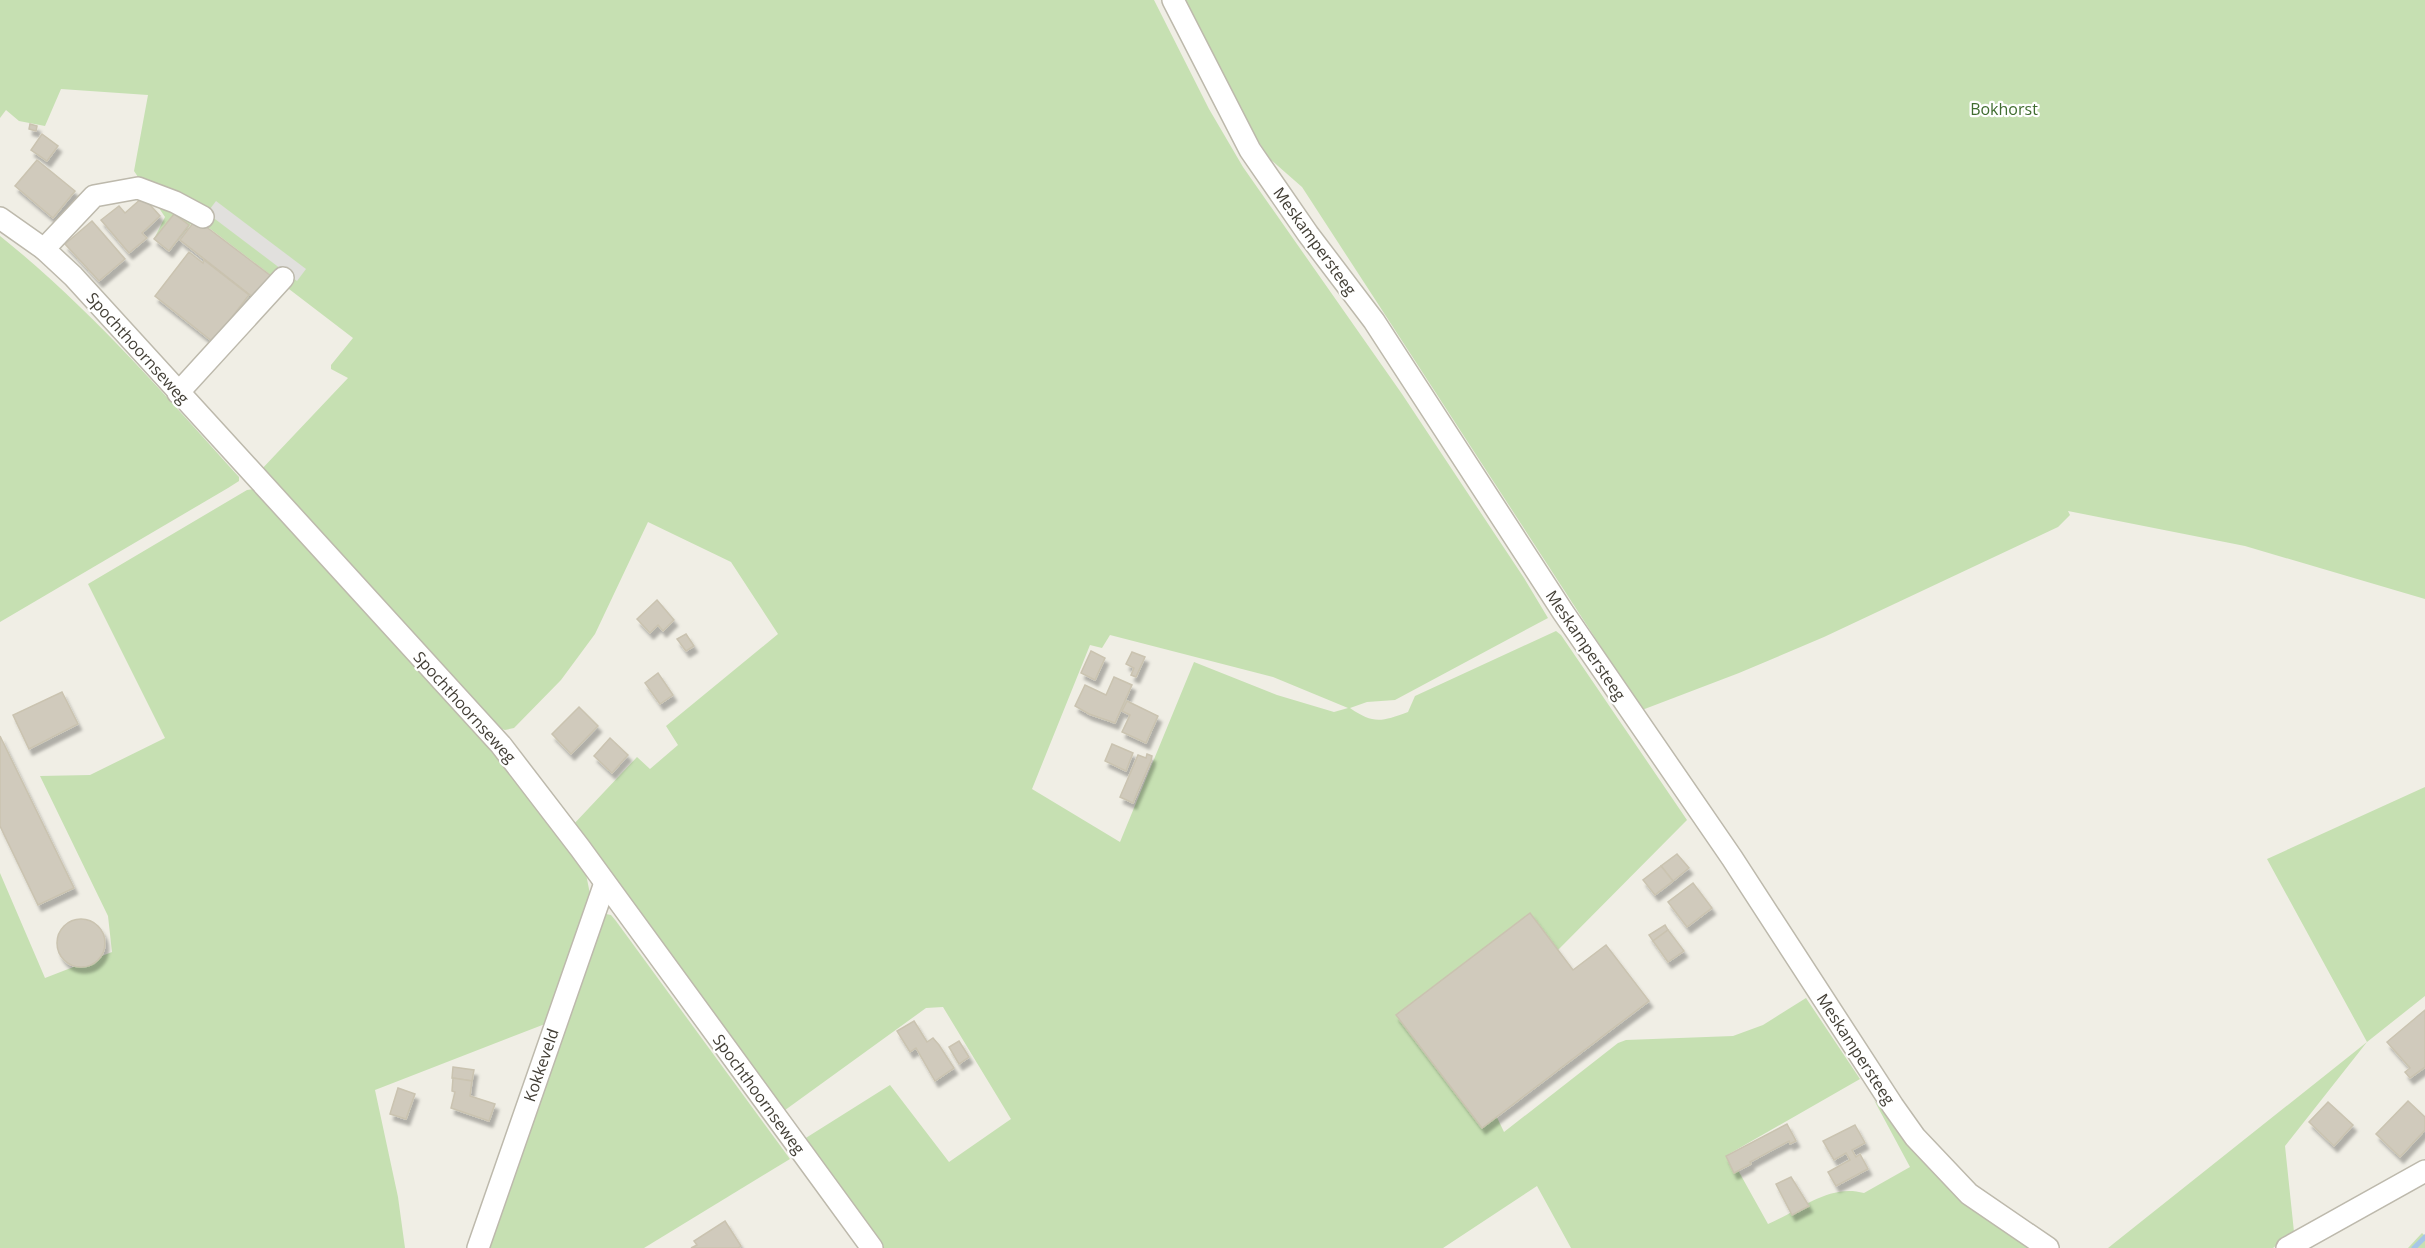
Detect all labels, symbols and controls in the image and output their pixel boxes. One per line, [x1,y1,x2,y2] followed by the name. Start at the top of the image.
[1970,98,2038,120] park label: Bokhorst
[1268,183,1362,300] street label: Meskampersteeg
[82,287,194,409] street label: Spochthoornseweg
[1541,586,1631,705] street label: Meskampersteeg
[409,646,521,768] street label: Spochthoornseweg
[1812,989,1900,1109] street label: Meskampersteeg
[518,1025,564,1105] street label: Kokkeveld
[708,1030,810,1159] street label: Spochthoornseweg

